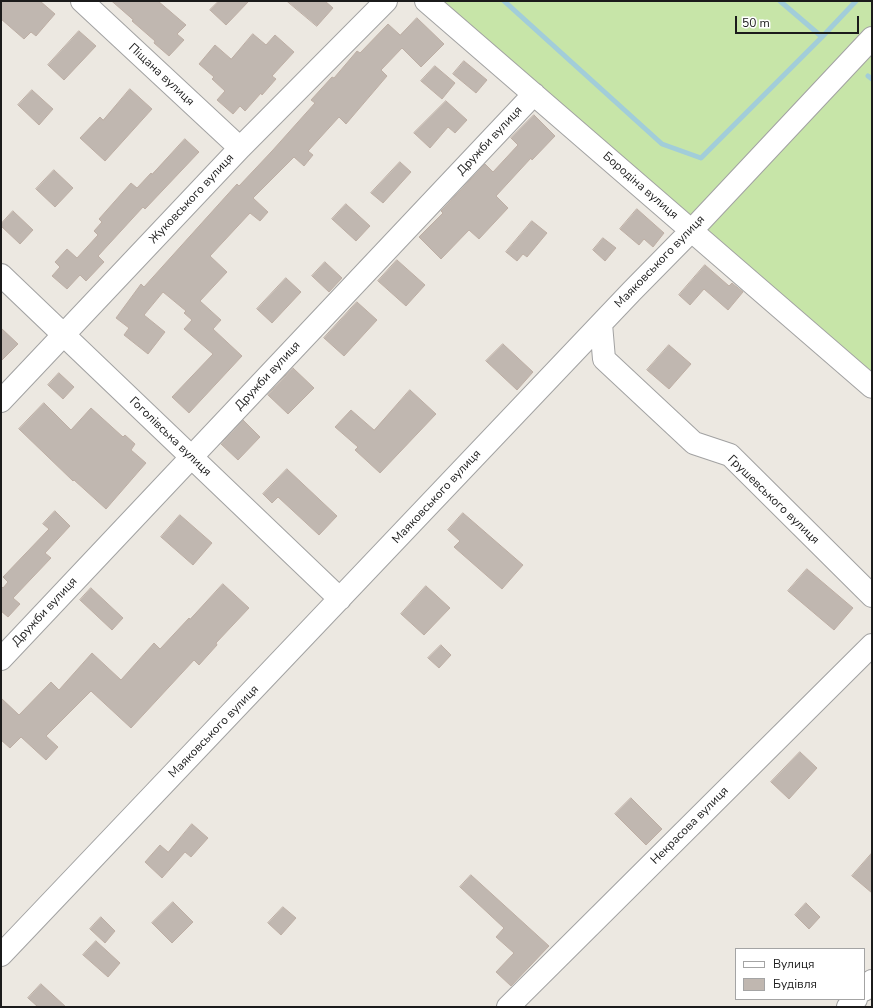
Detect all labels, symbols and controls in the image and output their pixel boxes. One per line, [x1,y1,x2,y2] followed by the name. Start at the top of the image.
[737,8,861,34] scale bar
[742,15,770,31] text: 50 m
[125,41,197,109] street label: Піщана вулиця
[454,104,526,178] street label: Дружби вулиця
[599,149,681,223] street label: Бородіна вулиця
[147,151,237,247] street label: Жуковського вулиця
[612,213,708,311] street label: Маяковського вулиця
[232,339,304,413] street label: Дружби вулиця
[126,394,214,480] street label: Гоголівська вулиця
[390,447,484,547] street label: Маяковського вулиця
[724,452,822,548] street label: Грушевського вулиця
[9,575,81,649] street label: Дружби вулиця
[166,683,262,781] street label: Маяковського вулиця
[648,784,732,868] street label: Некрасова вулиця
[735,948,865,1000] legend
[773,956,815,972] text: Вулиця
[773,976,817,992] text: Будівля

